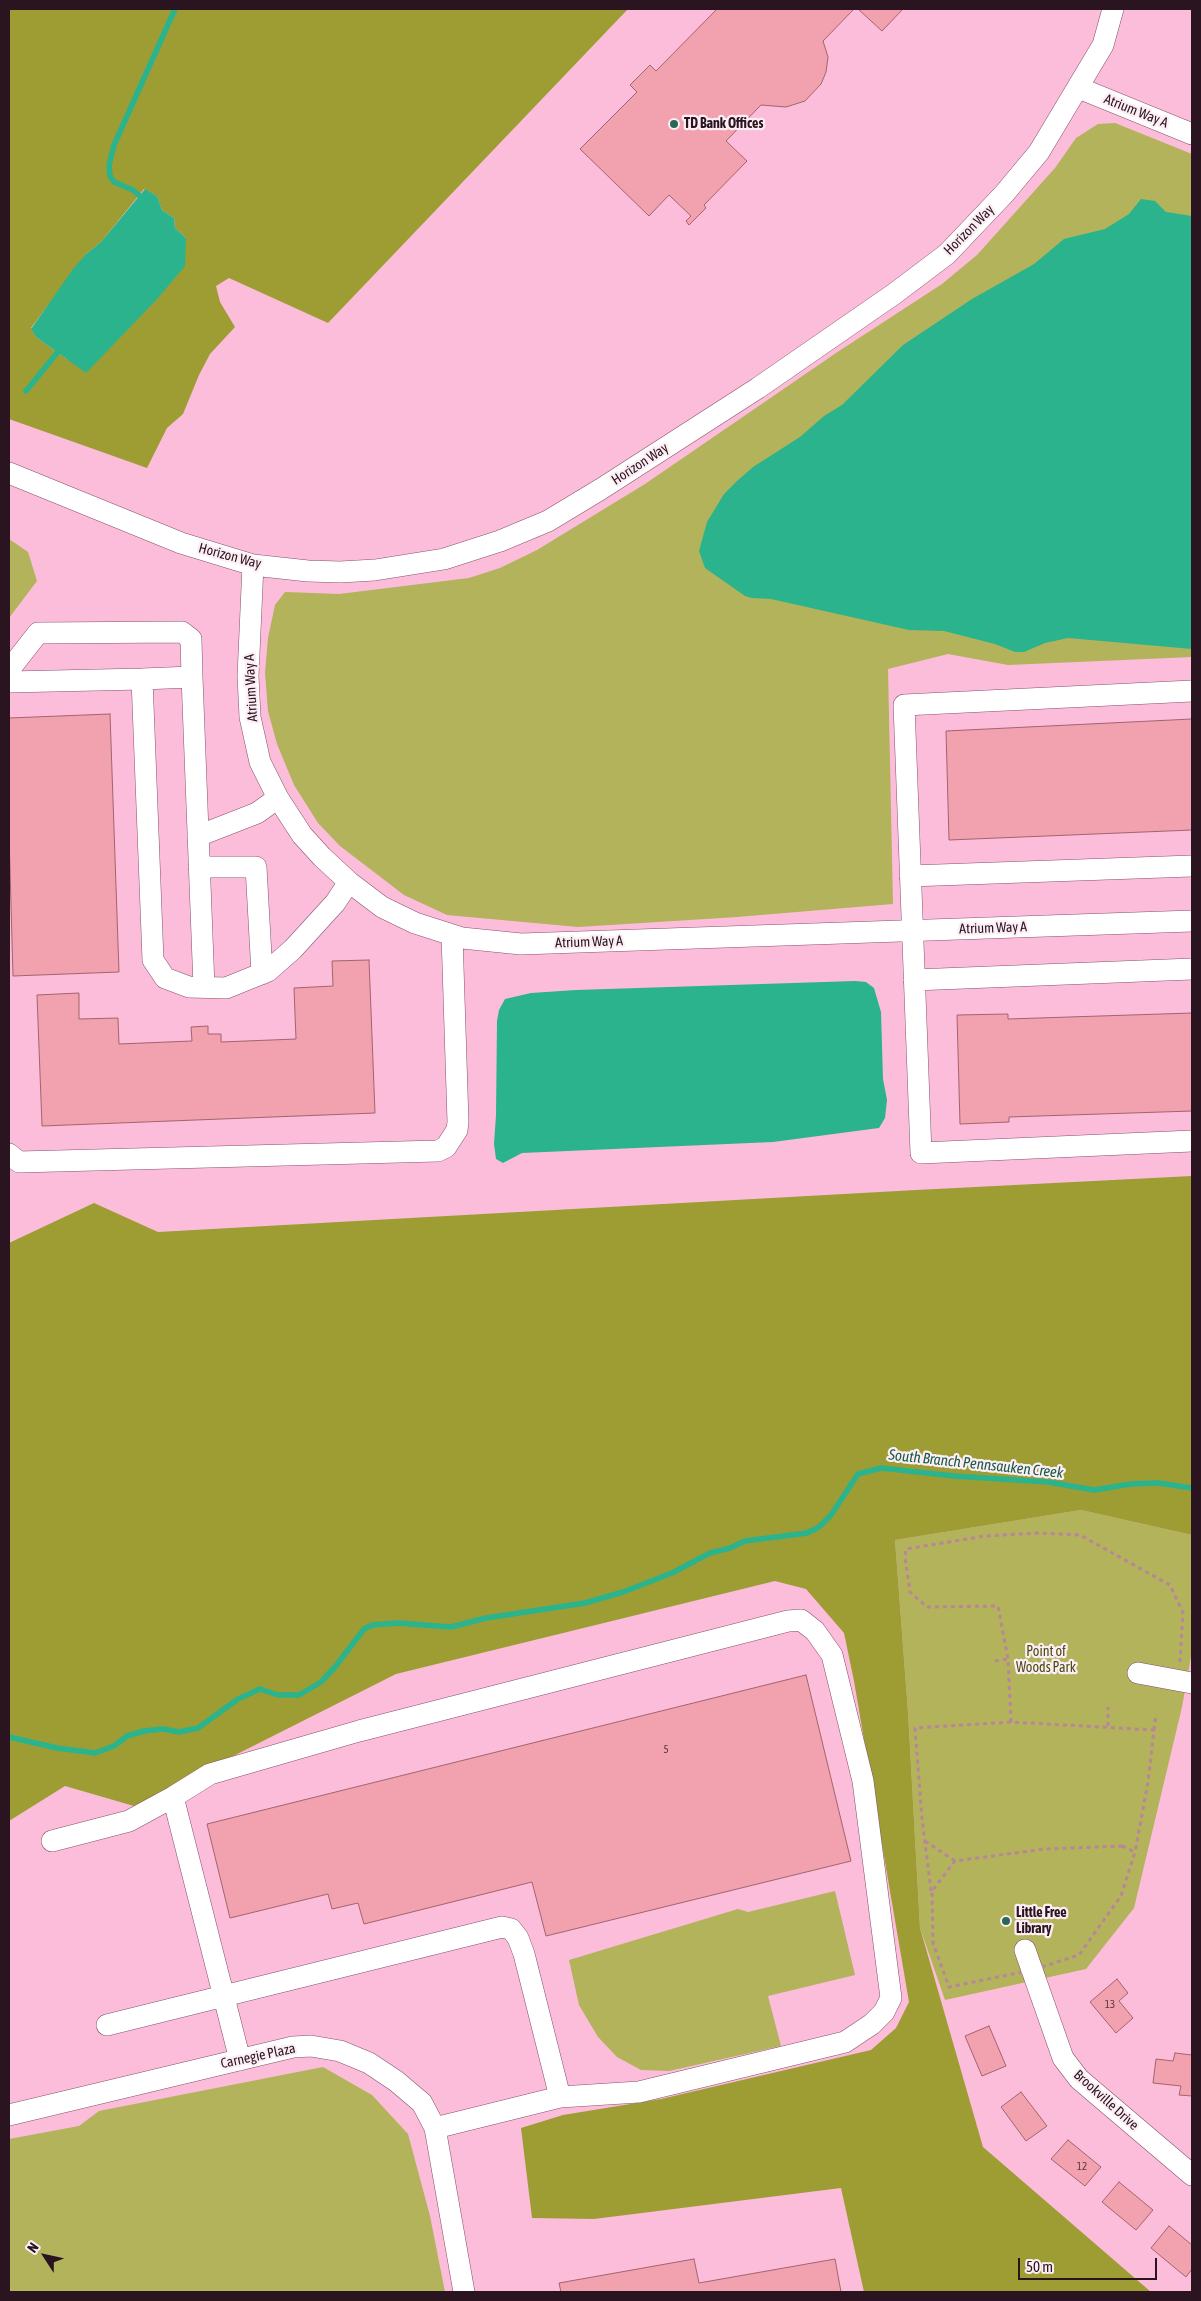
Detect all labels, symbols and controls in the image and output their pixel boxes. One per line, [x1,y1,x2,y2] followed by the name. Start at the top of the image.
[1101,91,1171,131] street label: Atrium Way A
[684,116,763,132] place label: TD Bank Offices
[668,118,680,130] marker: TD Bank Offices
[940,201,998,259] street label: Horizon Way
[608,439,672,489] street label: Horizon Way
[197,540,263,572] street label: Horizon Way
[241,654,261,722] street label: Atrium Way A
[959,918,1027,938] street label: Atrium Way A
[555,932,623,952] street label: Atrium Way A
[888,1446,1064,1482] water label: South Branch Pennsauken Creek
[1016,1644,1076,1676] park label: Point of Woods Park
[663,1743,669,1757] house number: 5
[1016,1905,1067,1938] place label: Little Free Library
[1000,1915,1012,1927] marker: Little Free Library
[1105,1998,1115,2012] house number: 13
[219,2040,297,2072] street label: Carnegie Plaza
[1070,2066,1142,2134] street label: Brookville Drive
[1077,2160,1087,2174] house number: 12
[20,2231,70,2281] north arrow
[24,2239,42,2255] text: N
[1021,2248,1160,2280] scale bar
[1026,2258,1053,2275] text: 50 m

